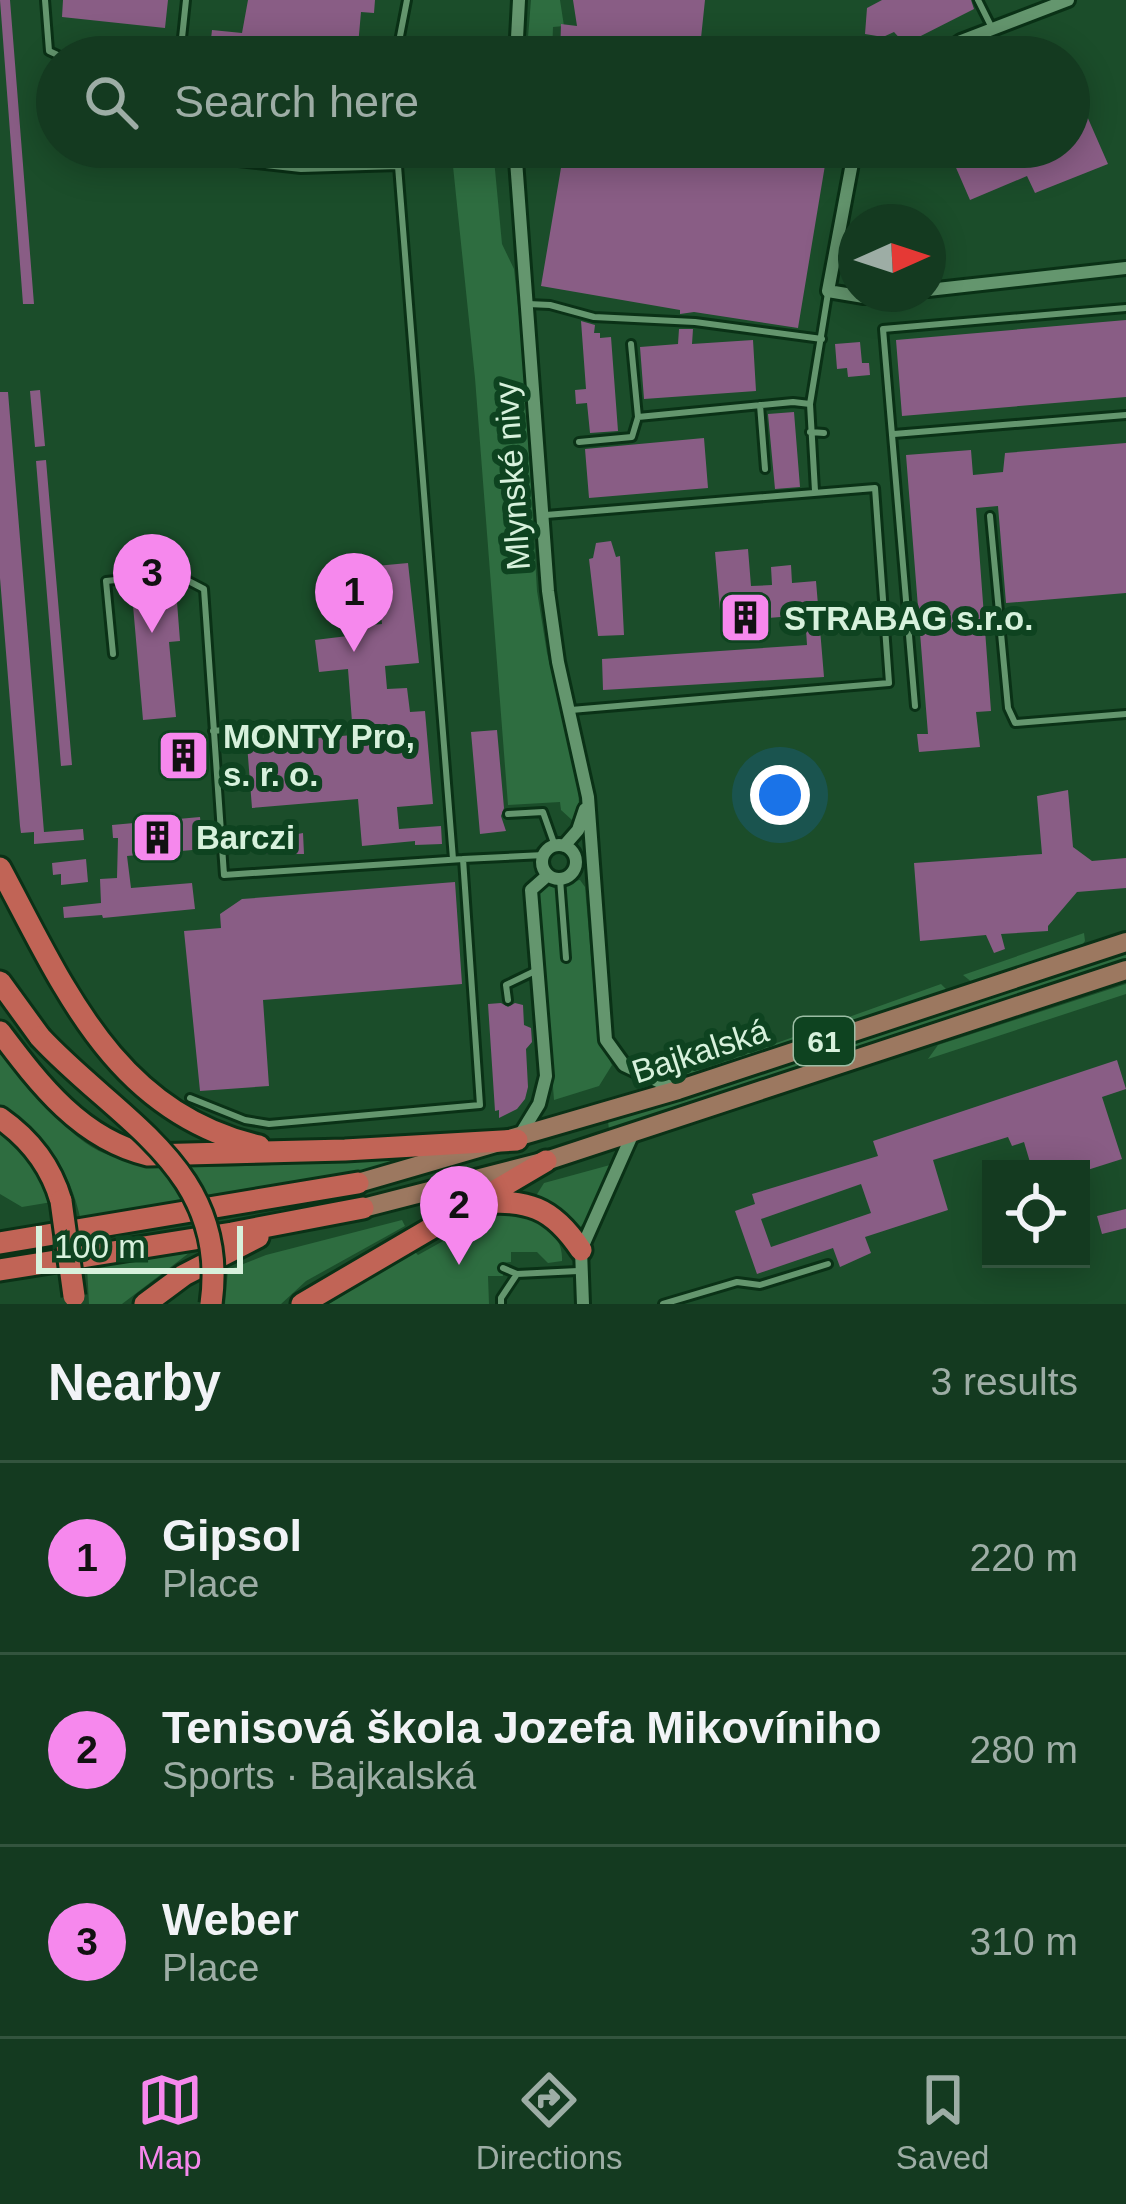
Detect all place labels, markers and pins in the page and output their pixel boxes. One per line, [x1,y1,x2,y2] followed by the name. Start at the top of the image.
[113,534,191,633] pin: 3
[315,553,393,652] pin: 1
[717,590,773,646] building icon: STRABAG s.r.o.
[784,600,1033,637] place label: STRABAG s.r.o.
[223,718,415,793] place label: MONTY Pro, s. r. o.
[156,727,212,783] building icon: MONTY Pro, s. r. o.
[129,809,185,865] building icon: Barczi
[196,819,295,856] place label: Barczi
[420,1166,498,1265] pin: 2

